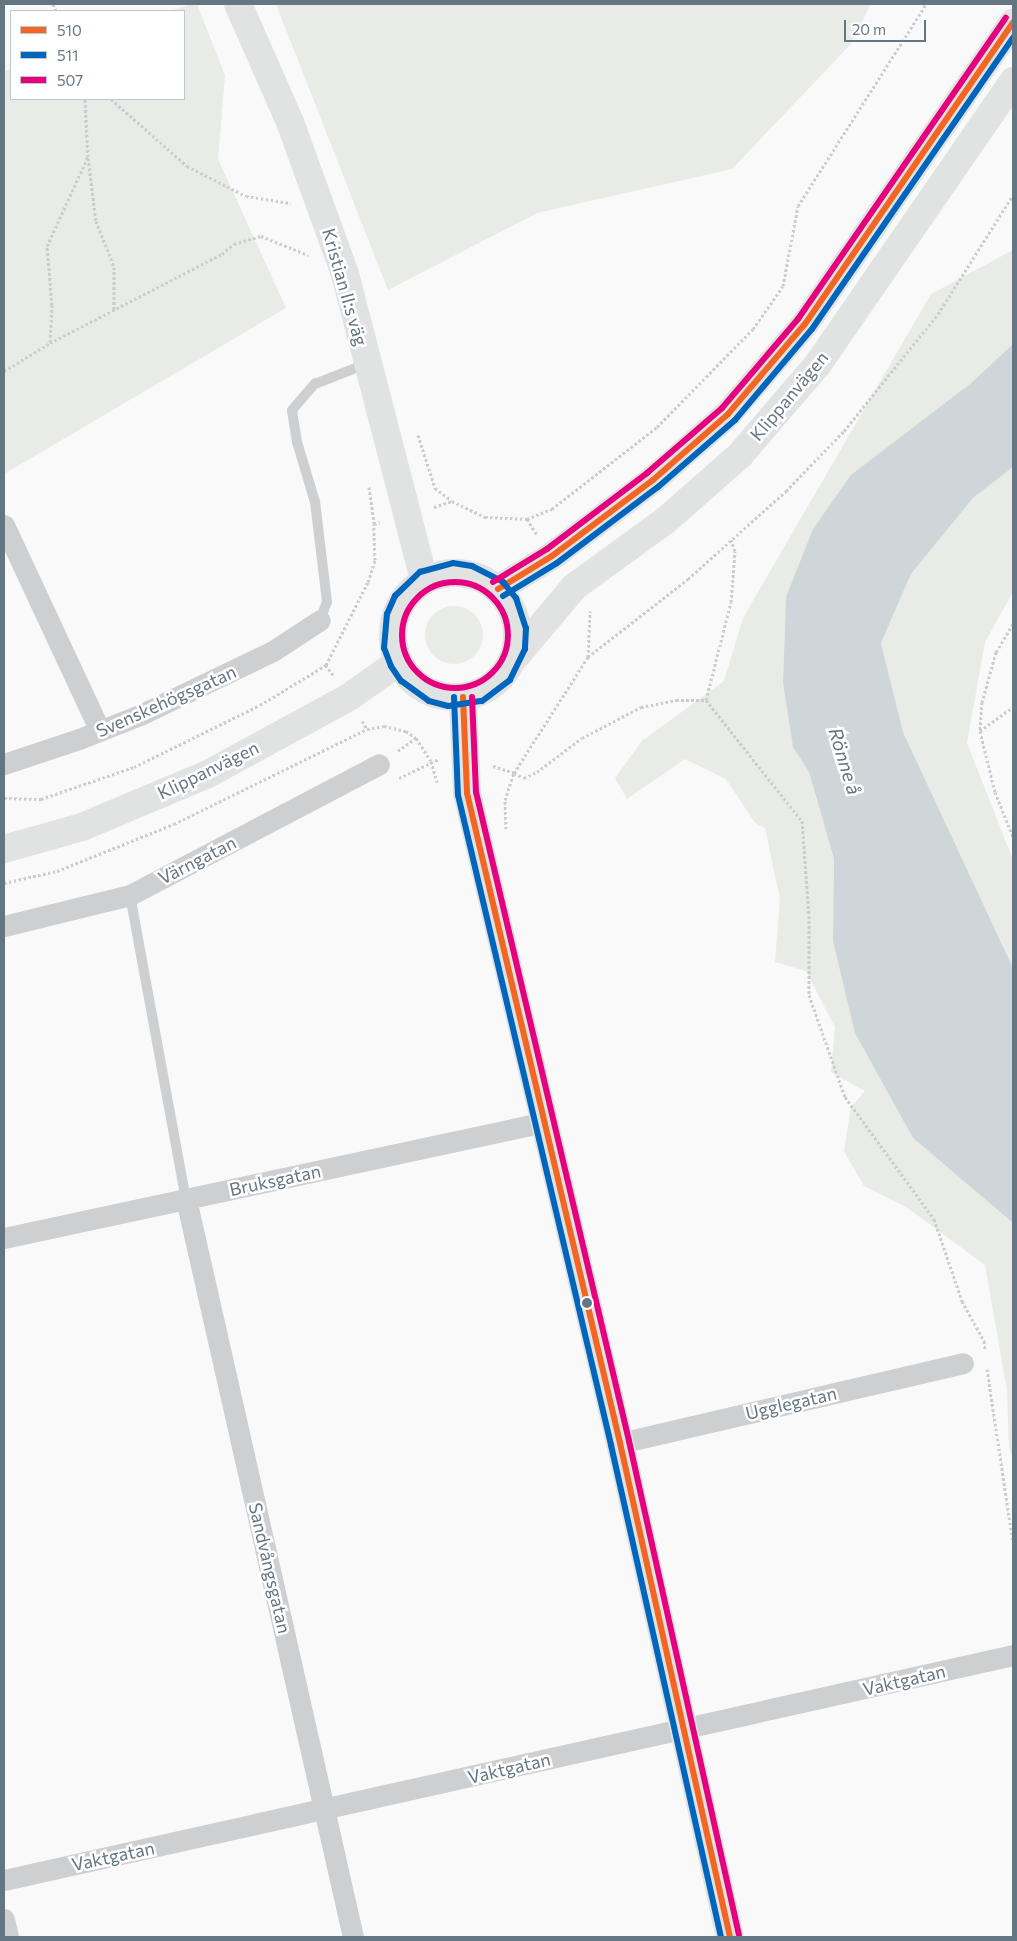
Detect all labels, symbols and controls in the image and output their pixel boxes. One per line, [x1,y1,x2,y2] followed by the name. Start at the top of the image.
[10,10,185,100] legend
[847,10,930,42] scale bar
[852,20,886,38] text: 20 m
[57,21,82,39] text: 510
[57,46,78,64] text: 511
[57,71,83,89] text: 507
[318,226,372,348] street label: Kristian II:s väg
[745,347,833,445] street label: Klippanvägen
[93,660,239,742] street label: Svenskehögsgatan
[824,725,866,797] water label: Rönne å
[154,736,262,804] street label: Klippanvägen
[154,831,240,889] street label: Värngatan
[227,1160,323,1200] street label: Bruksgatan
[582,1298,592,1308] unlabelled marker
[743,1382,839,1424] street label: Ugglegatan
[244,1501,296,1635] street label: Sandvångsgatan
[861,1660,947,1700] street label: Vaktgatan
[466,1748,552,1788] street label: Vaktgatan
[70,1837,156,1875] street label: Vaktgatan

